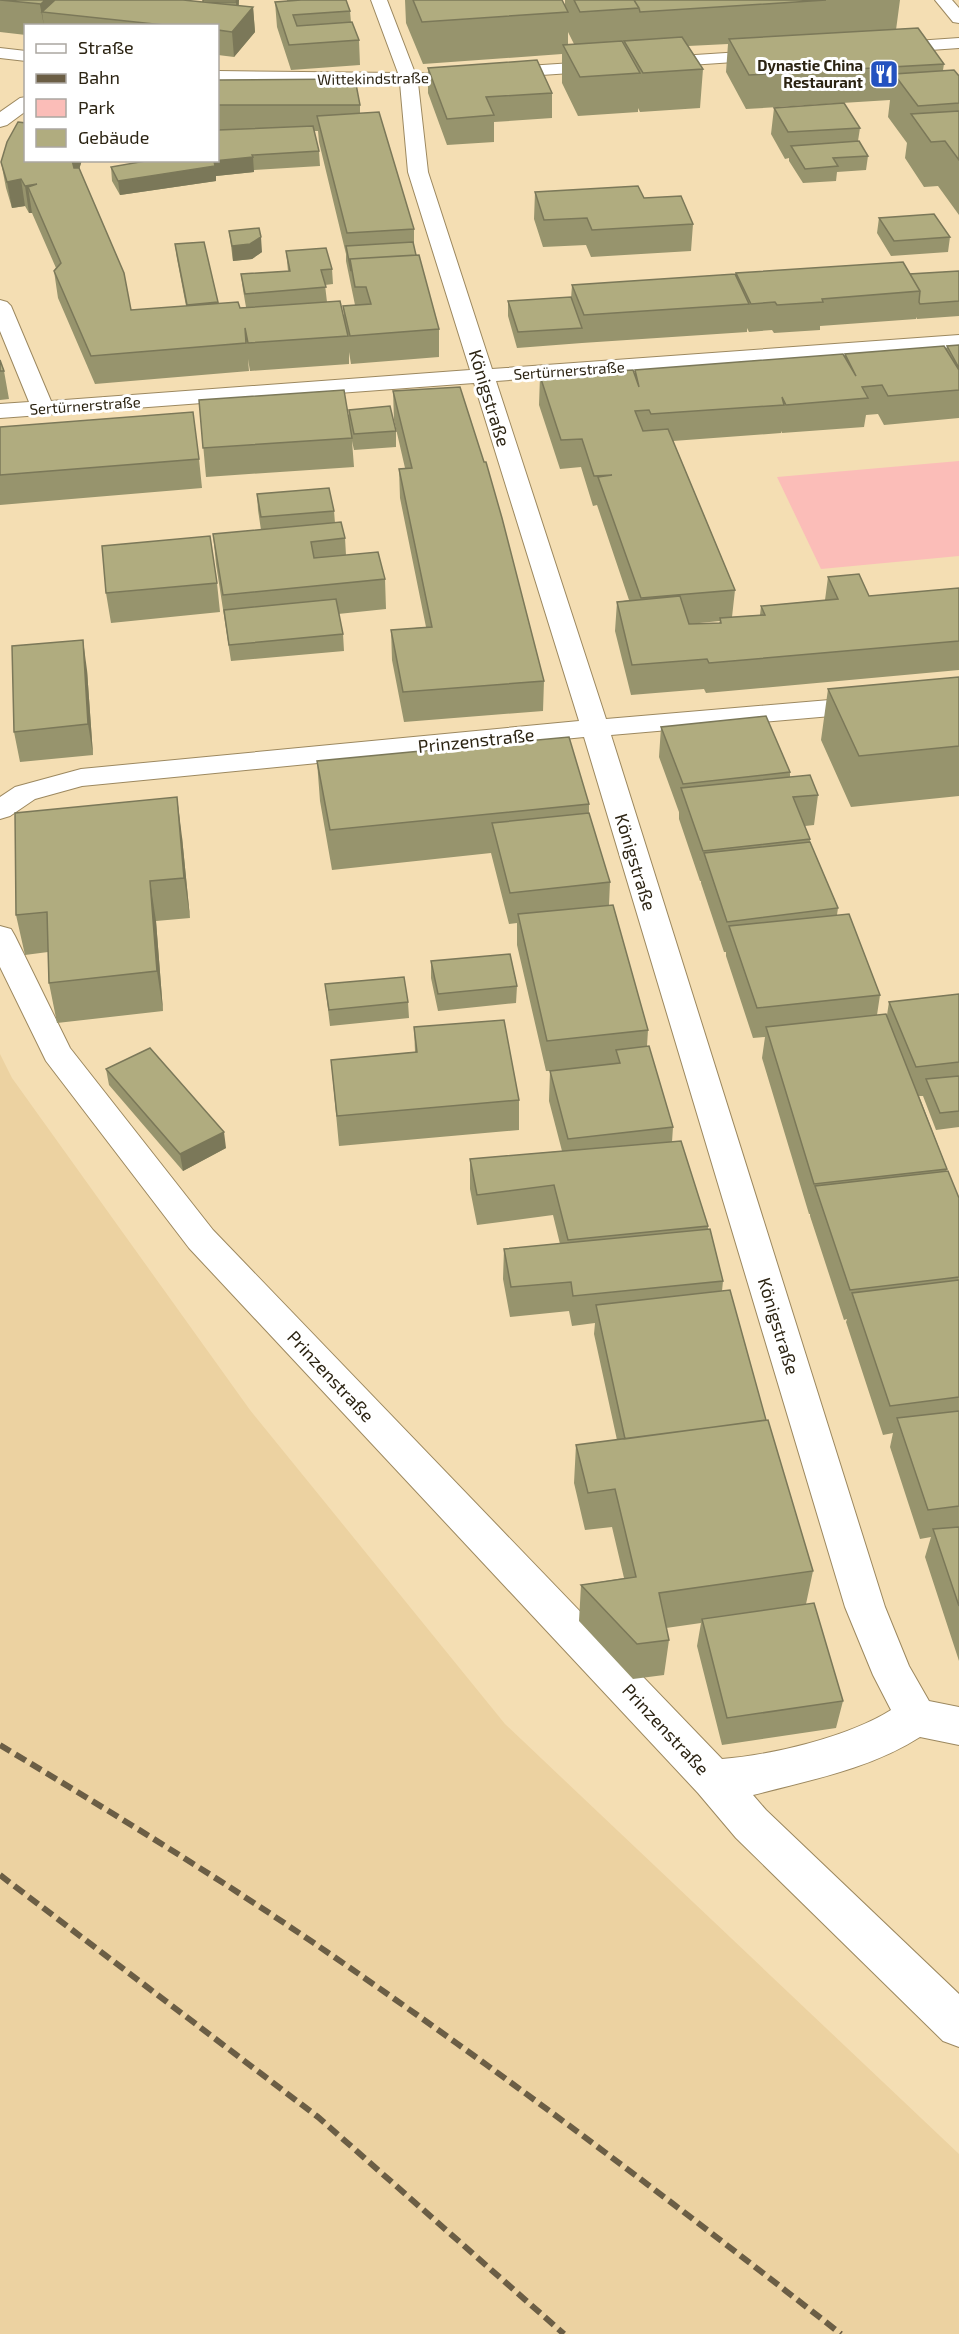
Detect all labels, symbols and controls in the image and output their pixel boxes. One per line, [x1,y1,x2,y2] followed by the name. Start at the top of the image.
[24,24,219,162] legend
[78,36,134,58] text: Straße
[757,56,863,91] place label: Dynastie China Restaurant
[868,58,900,90] restaurant icon: Dynastie China Restaurant
[78,66,120,88] text: Bahn
[317,68,429,88] street label: Wittekindstraße
[78,96,115,118] text: Park
[78,126,149,148] text: Gebäude
[465,347,515,449] street label: Königstraße
[513,357,625,383] street label: Sertürnerstraße
[29,392,141,418] street label: Sertürnerstraße
[417,723,535,757] street label: Prinzenstraße
[611,811,661,913] street label: Königstraße
[754,1275,804,1377] street label: Königstraße
[283,1326,379,1426] street label: Prinzenstraße
[618,1679,714,1779] street label: Prinzenstraße

